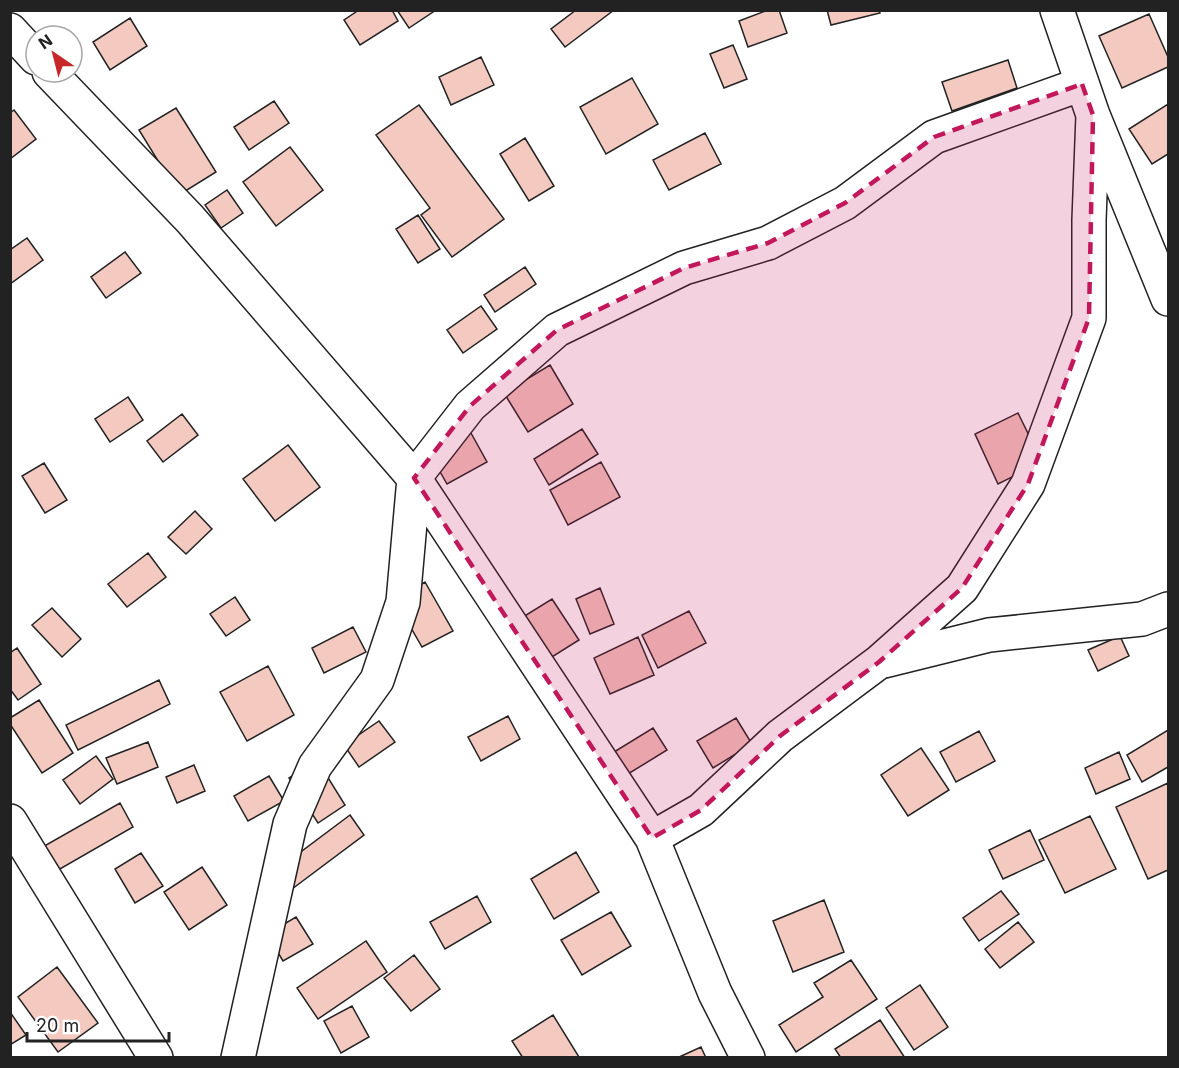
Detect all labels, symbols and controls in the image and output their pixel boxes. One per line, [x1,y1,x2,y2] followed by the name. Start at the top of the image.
[24,24,84,84] north arrow
[35,30,56,53] text: N
[27,1005,170,1043] scale bar
[36,1015,79,1036] text: 20 m

